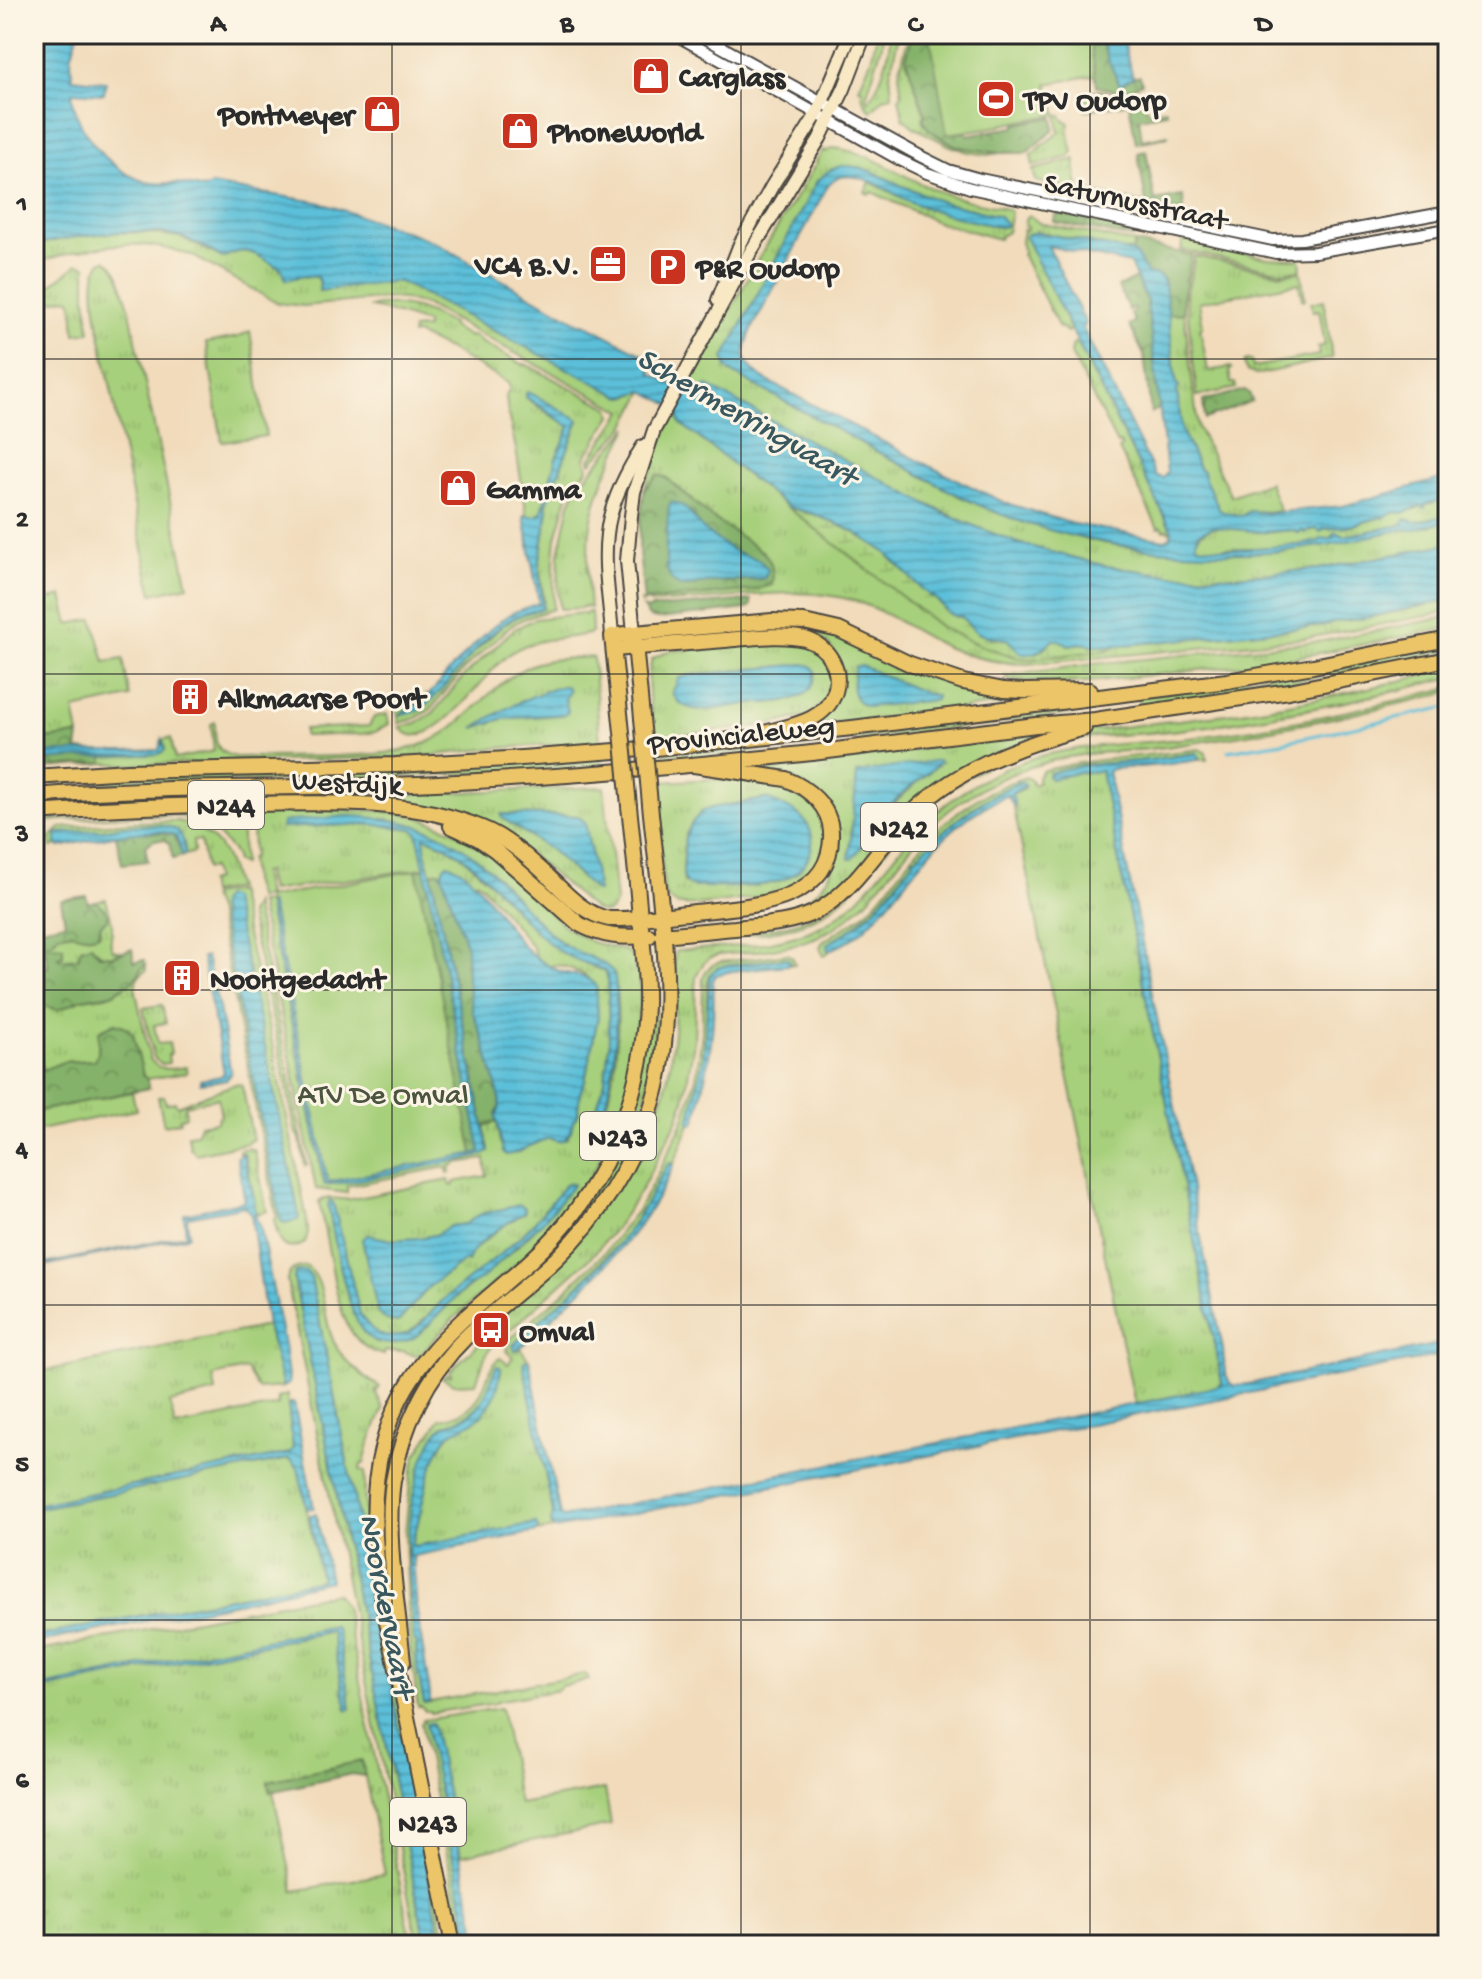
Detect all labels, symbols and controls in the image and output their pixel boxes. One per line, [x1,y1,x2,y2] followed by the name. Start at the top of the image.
[209,11,227,42] text: A
[559,11,575,42] text: B
[908,11,925,42] text: C
[1254,11,1274,42] text: D
[630,55,672,97] shop icon: Carglass
[679,63,787,98] place label: Carglass
[975,78,1017,120] sports icon: TPV Oudorp
[1022,86,1167,121] place label: TPV Oudorp
[361,93,403,135] shop icon: PontMeyer
[216,101,357,136] place label: PontMeyer
[499,110,541,152] shop icon: PhoneWorld
[546,118,705,153] place label: PhoneWorld
[1040,168,1233,241] street label: Saturnusstraat
[16,191,27,222] text: 1
[587,243,629,285] office icon: VC4 B.V.
[647,246,689,288] parking icon: P&R Oudorp
[473,251,580,286] place label: VC4 B.V.
[694,254,840,289] place label: P&R Oudorp
[629,341,866,500] water label: Schermerringvaart
[437,467,479,509] shop icon: Gamma
[486,475,582,510] place label: Gamma
[16,506,29,537] text: 2
[169,676,211,718] building icon: Alkmaarse Poort
[217,684,428,719] place label: Alkmaarse Poort
[645,710,837,765] street label: Provincialeweg
[291,765,405,806] street label: Westdijk
[188,781,264,829] road number: N244
[861,803,937,851] road number: N242
[14,821,29,852] text: 3
[161,957,203,999] building icon: Nooitgedacht
[210,965,388,1000] place label: Nooitgedacht
[297,1080,469,1115] park label: ATV De Omval
[580,1112,656,1160] road number: N243
[15,1136,29,1167] text: 4
[470,1309,512,1351] bus stop icon: Omval
[519,1317,595,1352] place label: Omval
[15,1451,29,1482] text: 5
[348,1511,421,1706] water label: Noordervaart
[15,1767,29,1798] text: 6
[390,1798,466,1846] road number: N243

